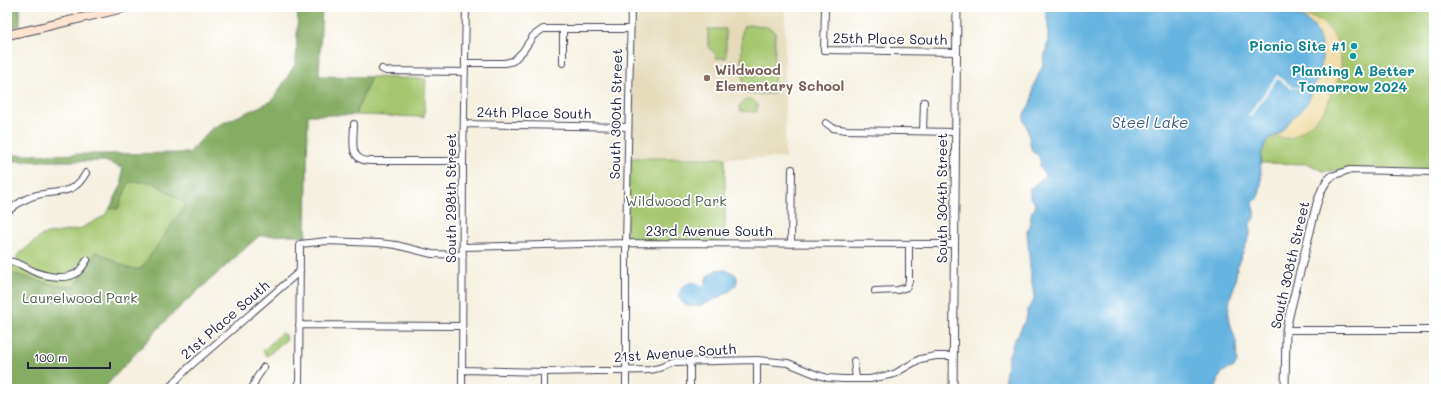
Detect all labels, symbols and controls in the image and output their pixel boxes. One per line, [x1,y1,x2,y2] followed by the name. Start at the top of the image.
[833,28,948,49] street label: 25th Place South
[1249,36,1346,55] place label: Picnic Site #1
[1349,41,1359,51] marker: Picnic Site #1
[605,48,626,180] street label: South 300th Street
[1348,51,1358,61] marker: Planting A Better Tomorrow 2024
[715,60,844,95] place label: Wildwood Elementary School
[1292,61,1415,96] place label: Planting A Better Tomorrow 2024
[702,73,712,83] marker: Wildwood Elementary School
[477,102,592,123] street label: 24th Place South
[1112,112,1188,132] water label: Steel Lake
[441,133,460,263] street label: South 298th Street
[932,133,951,263] street label: South 304th Street
[625,191,727,210] park label: Wildwood Park
[1266,199,1313,331] street label: South 308th Street
[645,221,773,240] street label: 23rd Avenue South
[176,276,273,363] street label: 21st Place South
[22,288,138,307] park label: Laurelwood Park
[613,339,737,366] street label: 21st Avenue South
[28,344,110,370] scale bar
[34,349,68,365] text: 100 m

